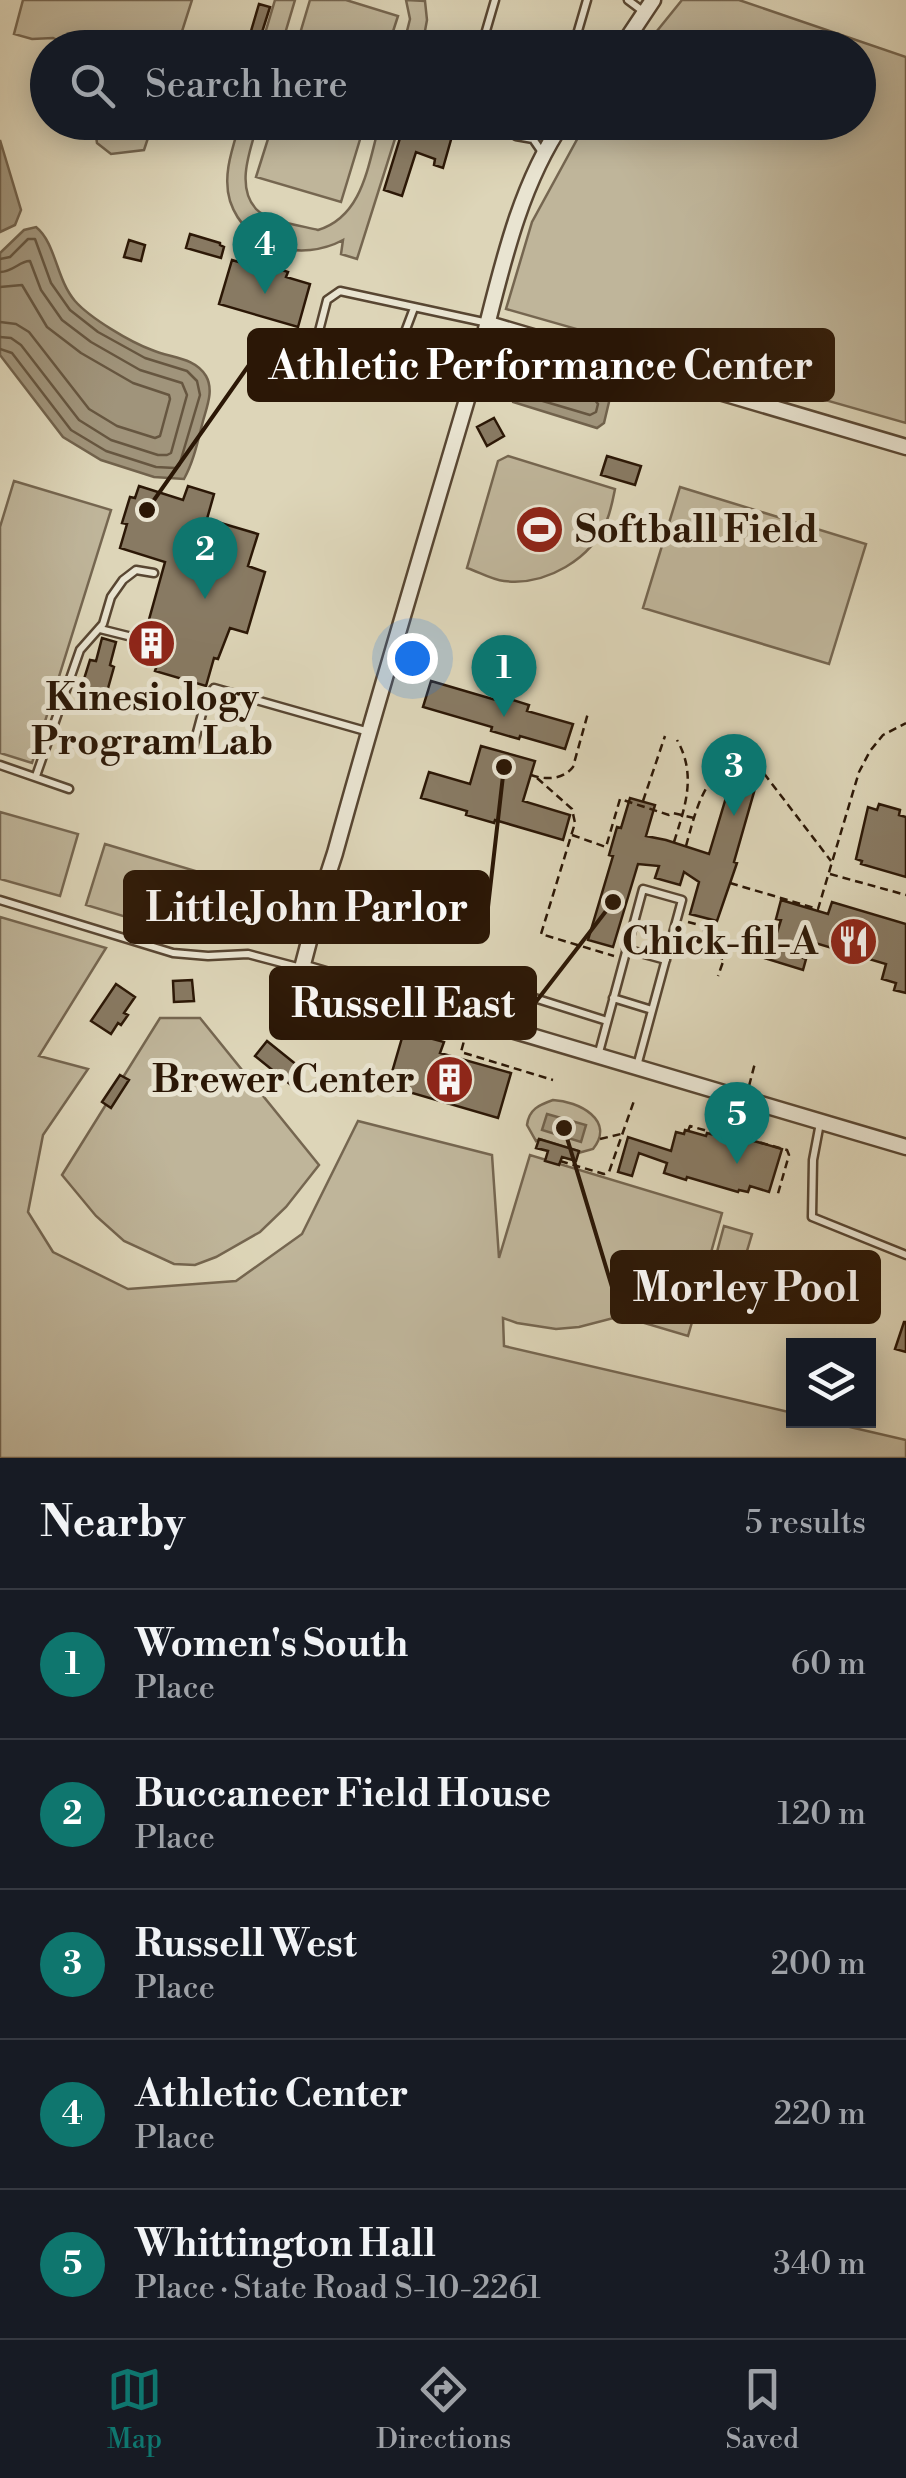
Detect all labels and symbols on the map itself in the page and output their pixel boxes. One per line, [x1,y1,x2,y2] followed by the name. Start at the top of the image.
[232,212,298,294] pin: 4
[249,330,833,400] callout: Athletic Performance Center
[268,342,813,392] text: Athletic Performance Center
[514,504,566,556] sports icon: Softball Field
[575,507,818,554] place label: Softball Field
[172,516,238,599] pin: 2
[126,618,178,670] building icon: Kinesiology Program Lab
[387,633,438,684] your location
[472,634,536,717] pin: 1
[31,675,273,766] place label: Kinesiology Program Lab
[702,734,766,816] pin: 3
[125,872,488,942] callout: LittleJohn Parlor
[145,884,469,934] text: LittleJohn Parlor
[827,916,879,968] restaurant icon: Chick-fil-A
[622,919,819,966] place label: Chick-fil-A
[271,968,535,1038] callout: Russell East
[291,980,516,1030] text: Russell East
[424,1054,476,1106] building icon: Brewer Center
[152,1057,415,1104] place label: Brewer Center
[704,1082,770,1164] pin: 5
[612,1252,879,1322] callout: Morley Pool
[632,1264,860,1314] text: Morley Pool

